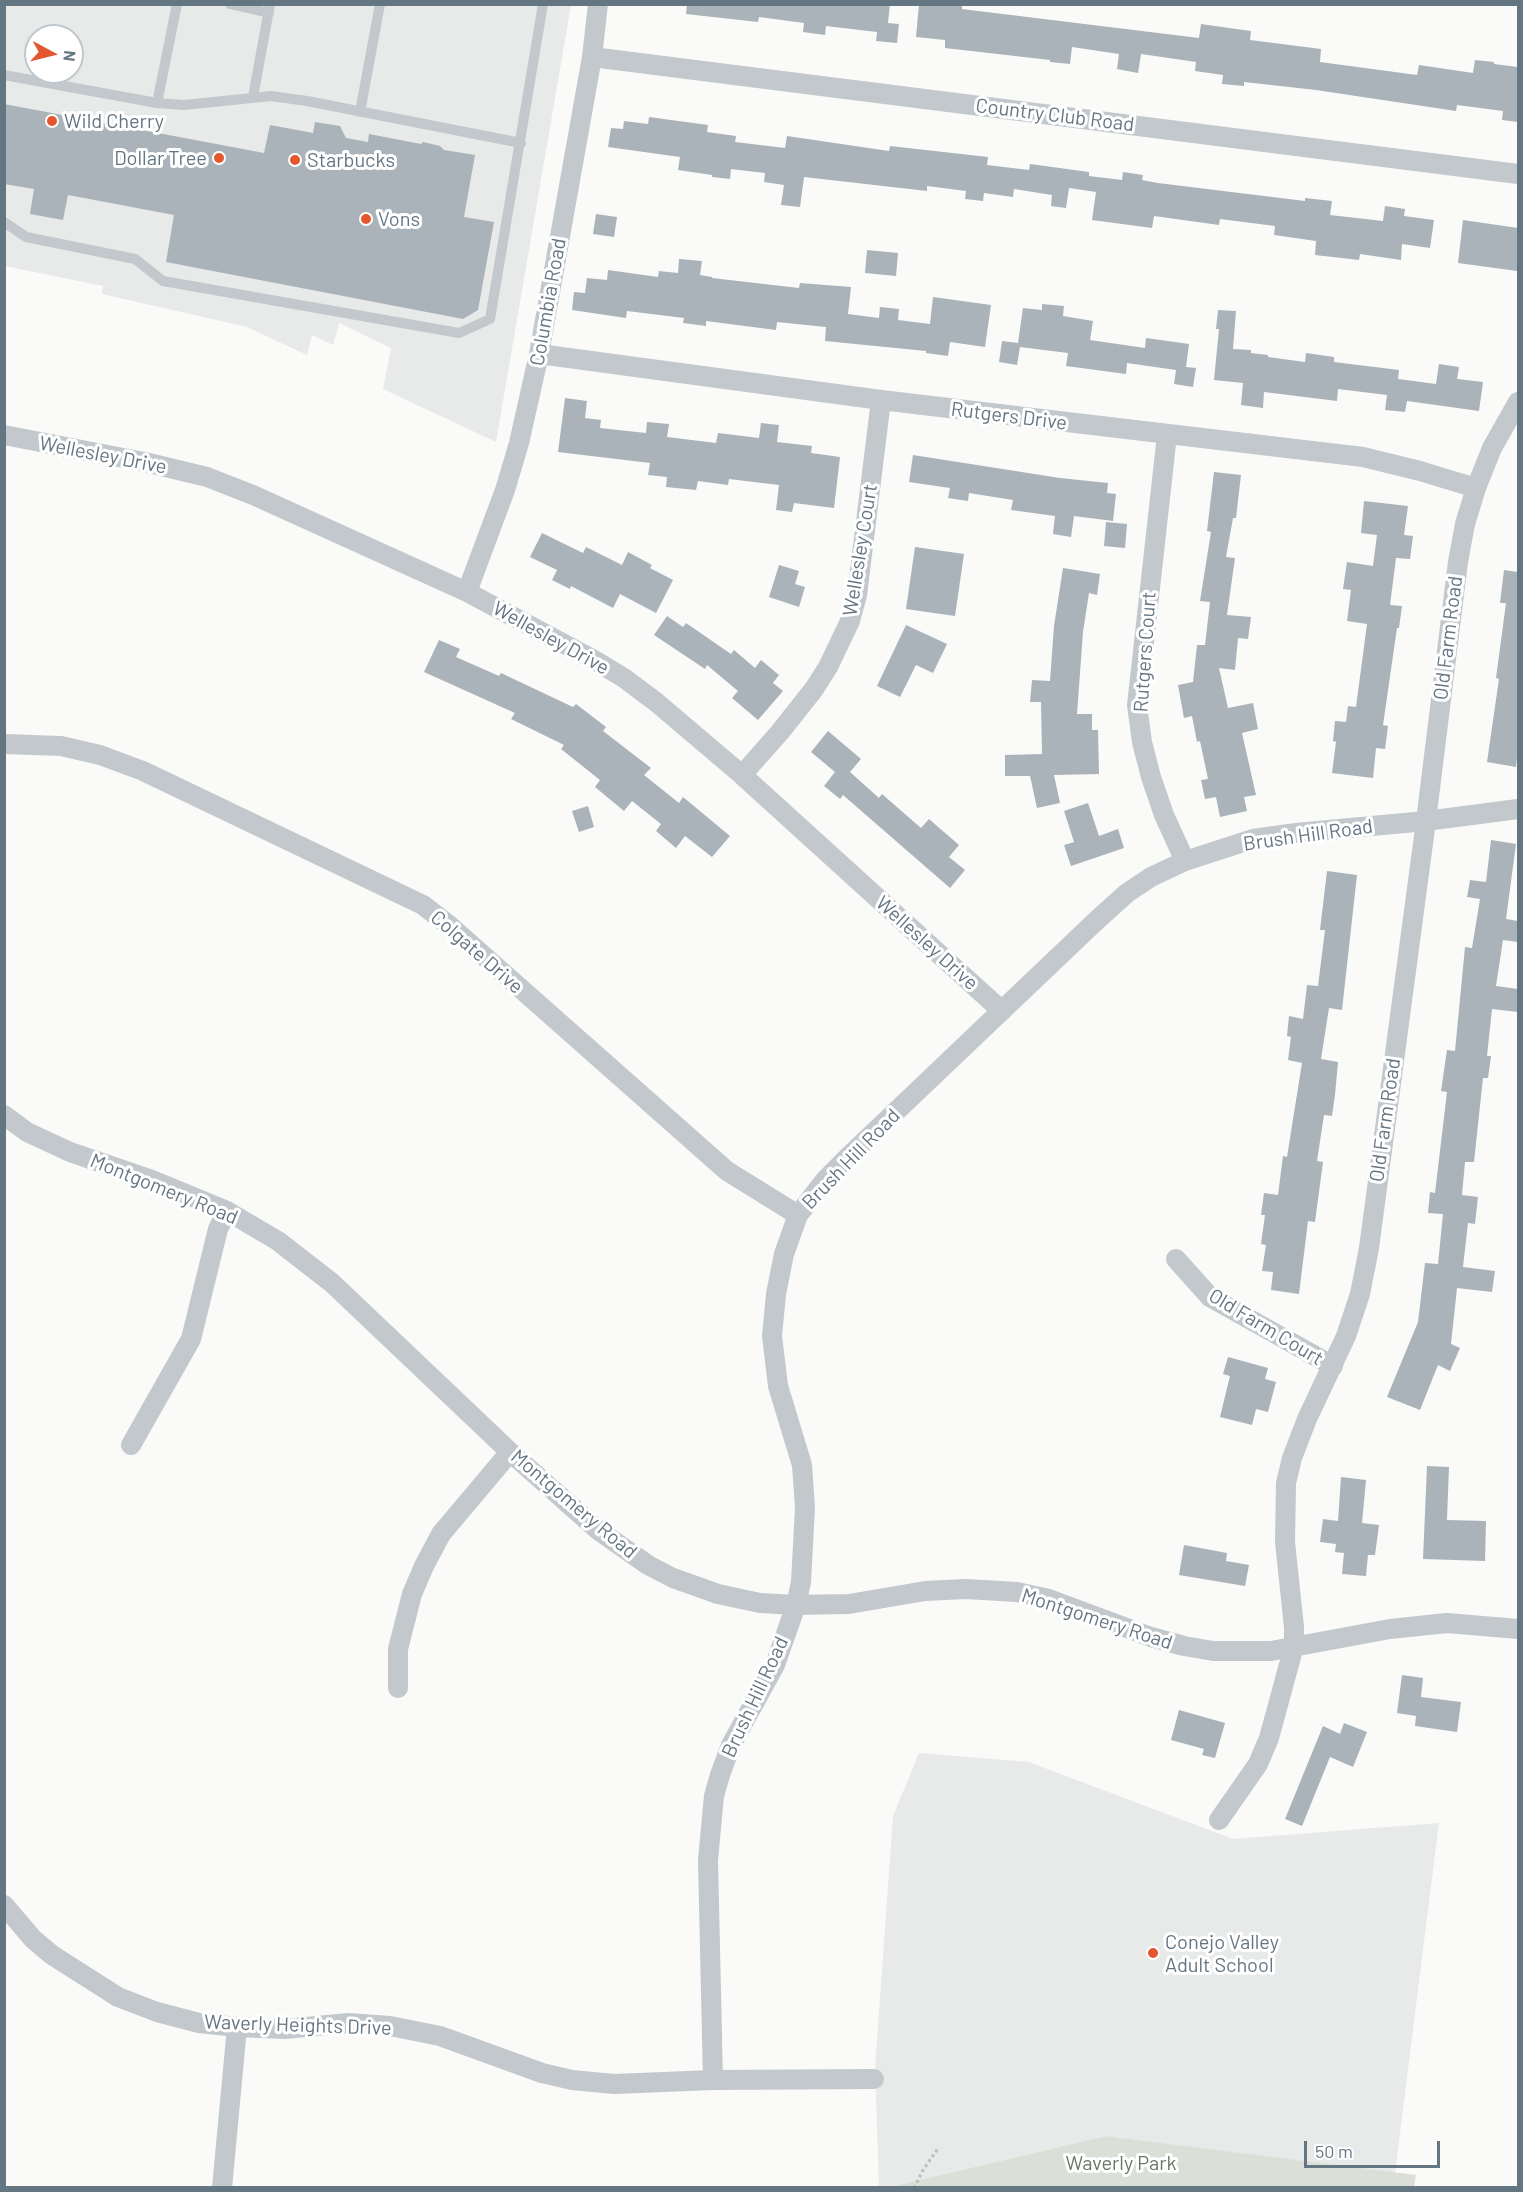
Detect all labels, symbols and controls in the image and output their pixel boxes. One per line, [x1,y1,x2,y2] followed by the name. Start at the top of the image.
[24,24,84,84] north arrow
[60,50,80,62] text: N
[974,93,1136,137] street label: Country Club Road
[64,109,164,133] place label: Wild Cherry
[45,114,59,128] marker: Wild Cherry
[114,146,207,170] place label: Dollar Tree
[307,148,395,172] place label: Starbucks
[212,151,226,165] marker: Dollar Tree
[288,153,302,167] marker: Starbucks
[378,207,420,231] place label: Vons
[359,212,373,226] marker: Vons
[525,236,571,368] street label: Columbia Road
[950,397,1068,435] street label: Rutgers Drive
[37,431,169,479] street label: Wellesley Drive
[838,482,882,618] street label: Wellesley Court
[1428,575,1468,701] street label: Old Farm Road
[1129,591,1161,713] street label: Rutgers Court
[489,596,613,680] street label: Wellesley Drive
[1242,814,1374,856] street label: Brush Hill Road
[871,891,983,995] street label: Wellesley Drive
[426,905,528,999] street label: Colgate Drive
[1364,1056,1406,1184] street label: Old Farm Road
[797,1104,905,1214] street label: Brush Hill Road
[87,1148,241,1230] street label: Montgomery Road
[1204,1283,1328,1371] street label: Old Farm Court
[506,1444,642,1564] street label: Montgomery Road
[1019,1583,1175,1655] street label: Montgomery Road
[717,1633,793,1761] street label: Brush Hill Road
[1165,1930,1279,1977] place label: Conejo Valley Adult School
[1146,1946,1160,1960] marker: Conejo Valley Adult School
[204,2010,392,2040] street label: Waverly Heights Drive
[1307,2129,1444,2167] scale bar
[1315,2140,1353,2162] text: 50 m
[1066,2151,1176,2175] park label: Waverly Park

